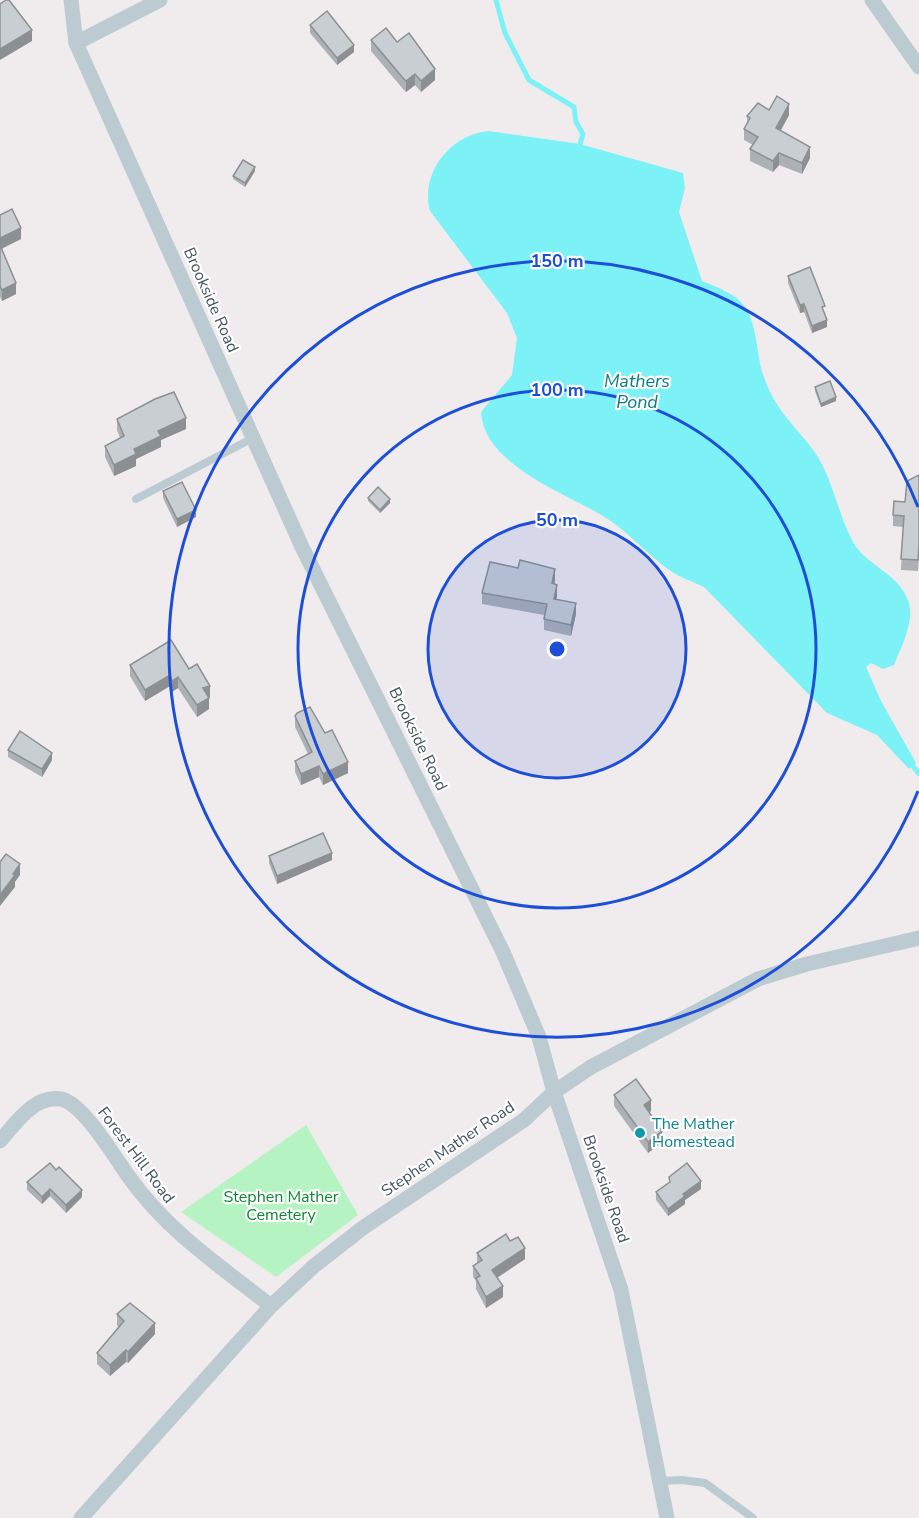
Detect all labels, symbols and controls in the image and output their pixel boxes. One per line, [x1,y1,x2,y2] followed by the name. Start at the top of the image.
[178,244,244,356] street label: Brookside Road
[530,249,584,273] text: 150 m
[604,369,670,414] water label: Mathers Pond
[530,378,584,402] text: 100 m
[536,508,578,532] text: 50 m
[547,639,567,659] centre of rings
[383,684,453,794] street label: Brookside Road
[377,1096,519,1202] street label: Stephen Mather Road
[92,1102,180,1208] street label: Forest Hill Road
[652,1113,735,1153] place label: The Mather Homestead
[633,1126,647,1140] marker: The Mather Homestead
[577,1132,635,1246] street label: Brookside Road
[223,1186,339,1226] park label: Stephen Mather Cemetery

